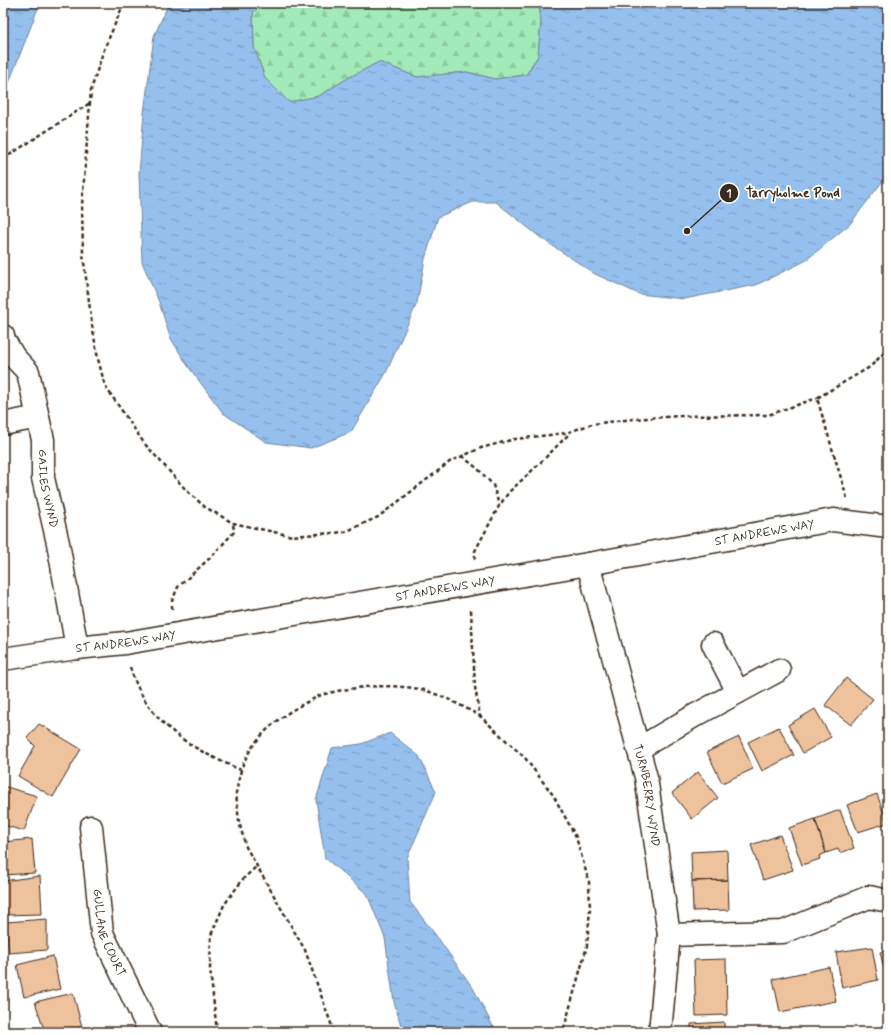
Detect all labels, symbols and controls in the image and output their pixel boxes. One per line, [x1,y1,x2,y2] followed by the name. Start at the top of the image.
[719,180,848,205] callout: Tarryholme Pond
[746,185,840,202] text: Tarryholme Pond
[726,186,732,202] text: 1
[34,449,61,529] street label: GAILES WYND
[713,516,816,550] street label: ST ANDREWS WAY
[394,573,497,606] street label: ST ANDREWS WAY
[75,627,178,657] street label: ST ANDREWS WAY
[628,743,663,848] street label: TURNBERRY WYND
[88,888,129,980] street label: GULLANE COURT

